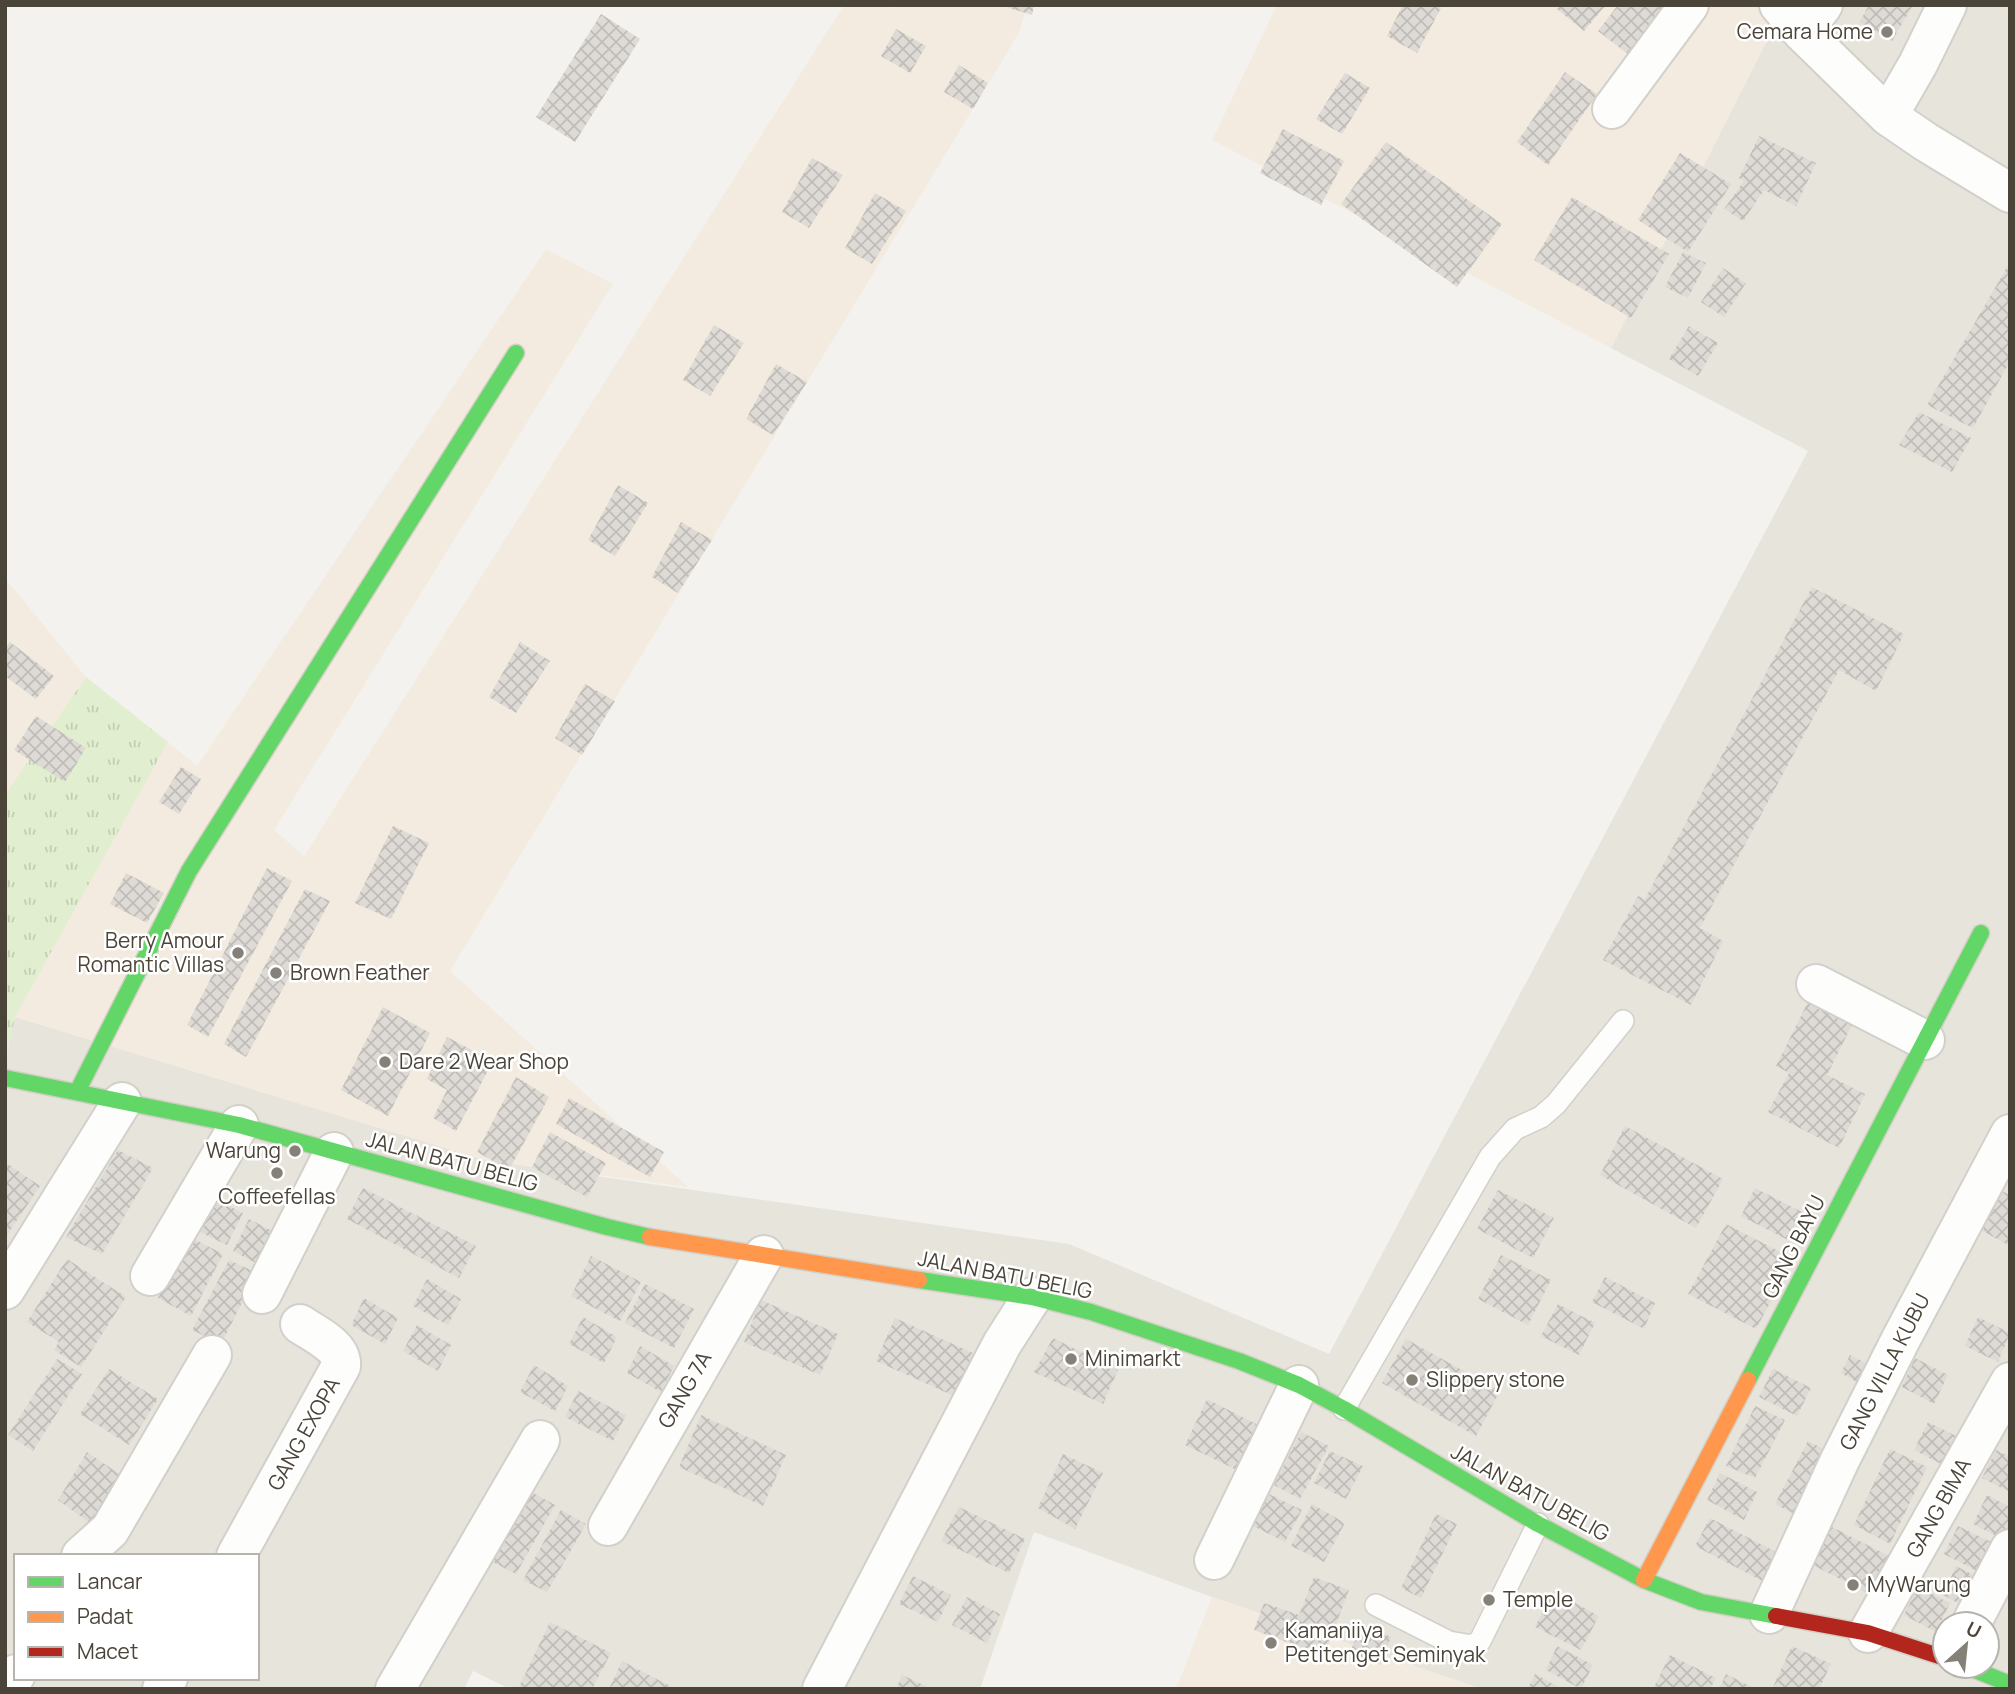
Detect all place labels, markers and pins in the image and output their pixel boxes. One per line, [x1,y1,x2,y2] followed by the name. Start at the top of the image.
[1737,17,1873,45] place label: Cemara Home
[1879,24,1895,40] marker: Cemara Home
[78,926,224,978] place label: Berry Amour Romantic Villas
[230,945,246,961] marker: Berry Amour Romantic Villas
[290,958,430,986] place label: Brown Feather
[268,965,284,981] marker: Brown Feather
[399,1047,569,1075] place label: Dare 2 Wear Shop
[377,1054,393,1070] marker: Dare 2 Wear Shop
[206,1136,281,1164] place label: Warung
[287,1143,303,1159] marker: Warung
[269,1165,285,1181] marker: Coffeefellas
[218,1182,336,1210] place label: Coffeefellas
[1085,1344,1181,1372] place label: Minimarkt
[1063,1351,1079,1367] marker: Minimarkt
[1426,1365,1565,1393] place label: Slippery stone
[1404,1372,1420,1388] marker: Slippery stone
[1867,1570,1971,1598] place label: MyWarung
[1845,1577,1861,1593] marker: MyWarung
[1503,1585,1573,1613] place label: Temple
[1481,1592,1497,1608] marker: Temple
[1285,1616,1486,1668] place label: Kamaniiya Petitenget Seminyak
[1263,1635,1279,1651] marker: Kamaniiya Petitenget Seminyak

